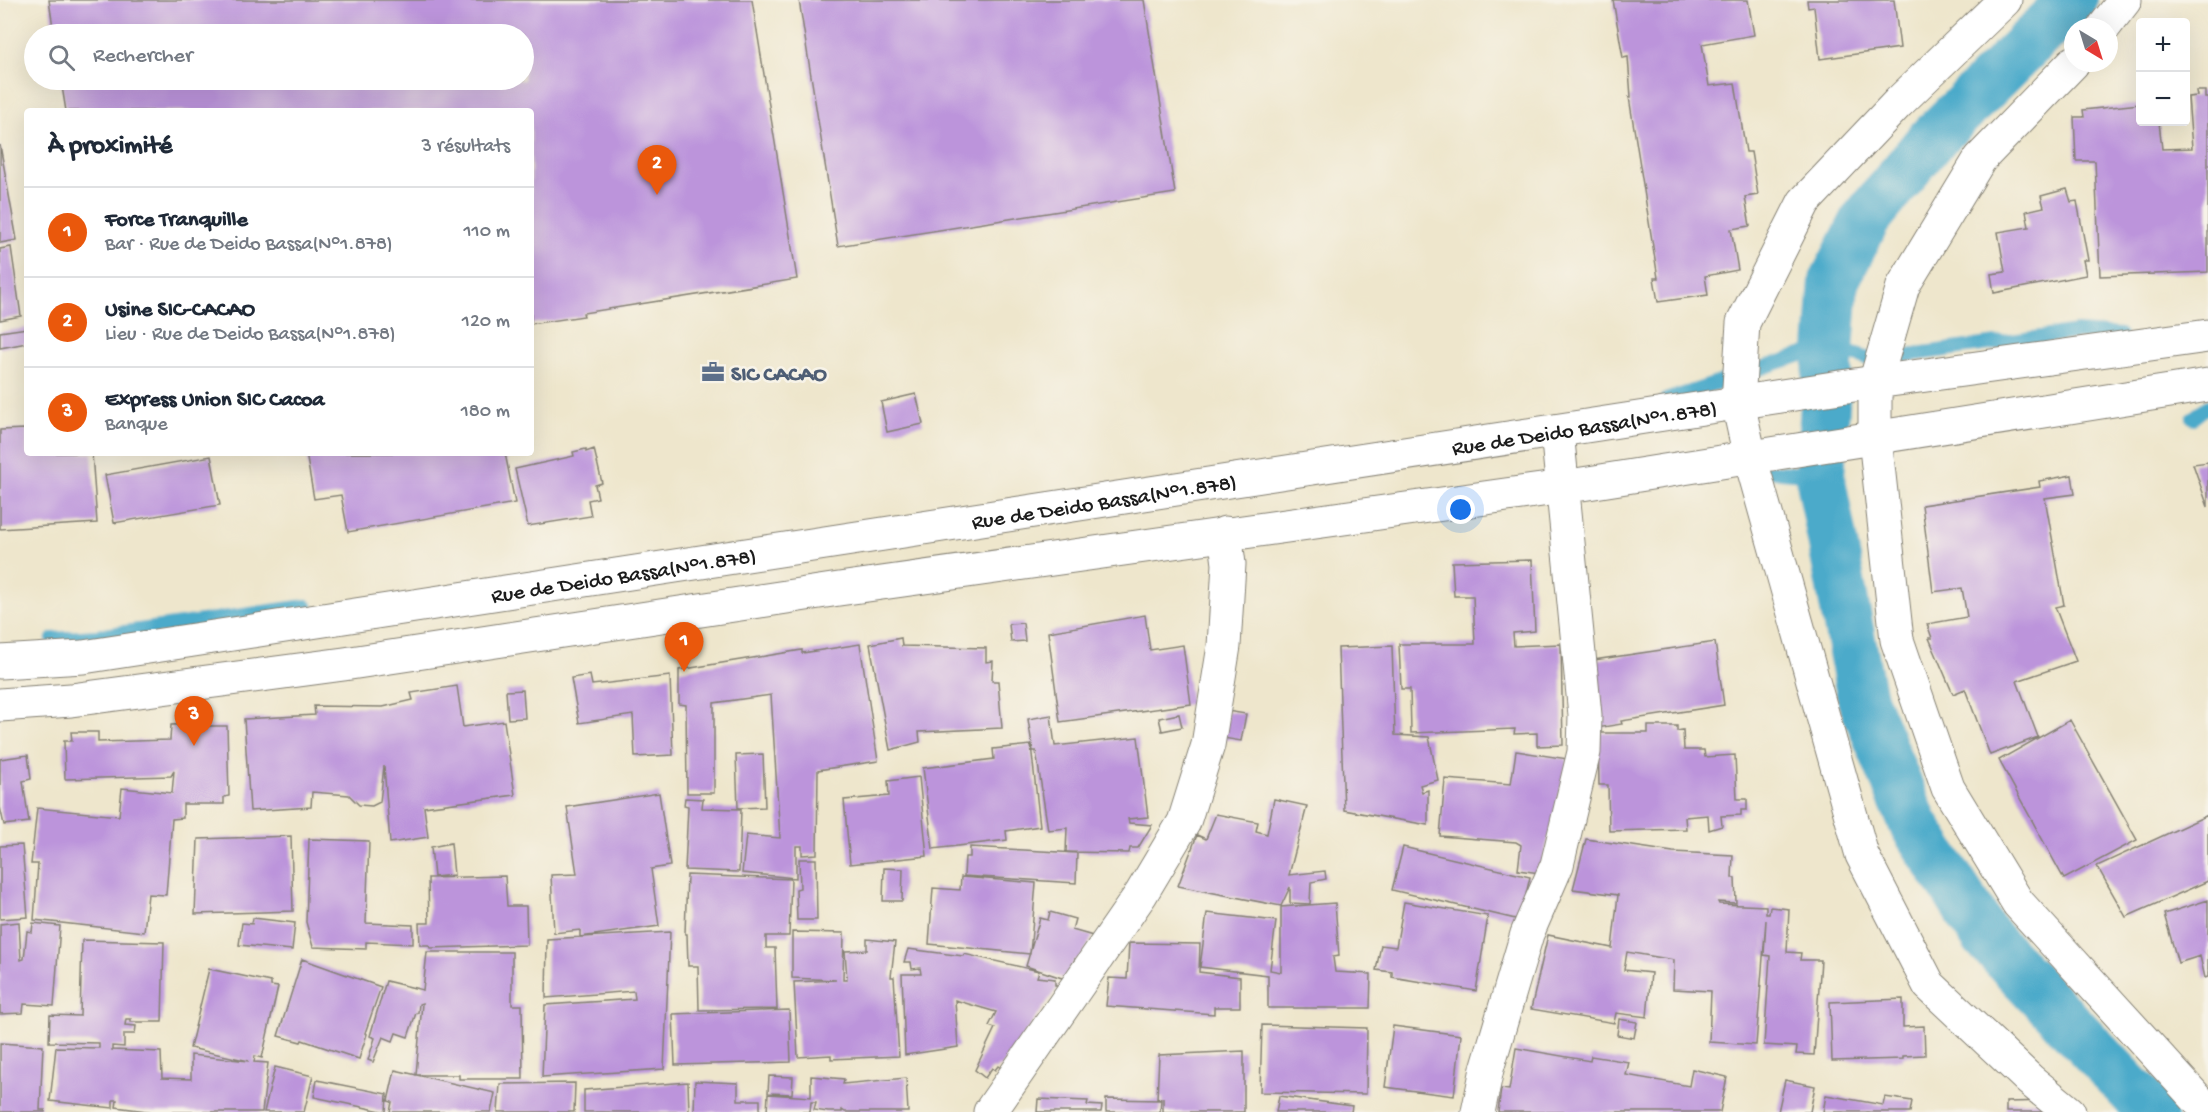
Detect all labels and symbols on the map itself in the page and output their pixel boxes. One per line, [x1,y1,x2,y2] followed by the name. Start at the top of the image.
[2064,18,2118,72] north arrow
[638,146,676,195] pin: 2
[700,359,726,385] office icon: SIC CACAO
[731,363,827,389] place label: SIC CACAO
[1450,397,1719,463] street label: Rue de Deido Bassa(N°1.878)
[970,471,1239,537] street label: Rue de Deido Bassa(N°1.878)
[1446,495,1475,524] your location
[490,545,759,611] street label: Rue de Deido Bassa(N°1.878)
[664,622,704,672] pin: 1
[174,696,214,746] pin: 3

